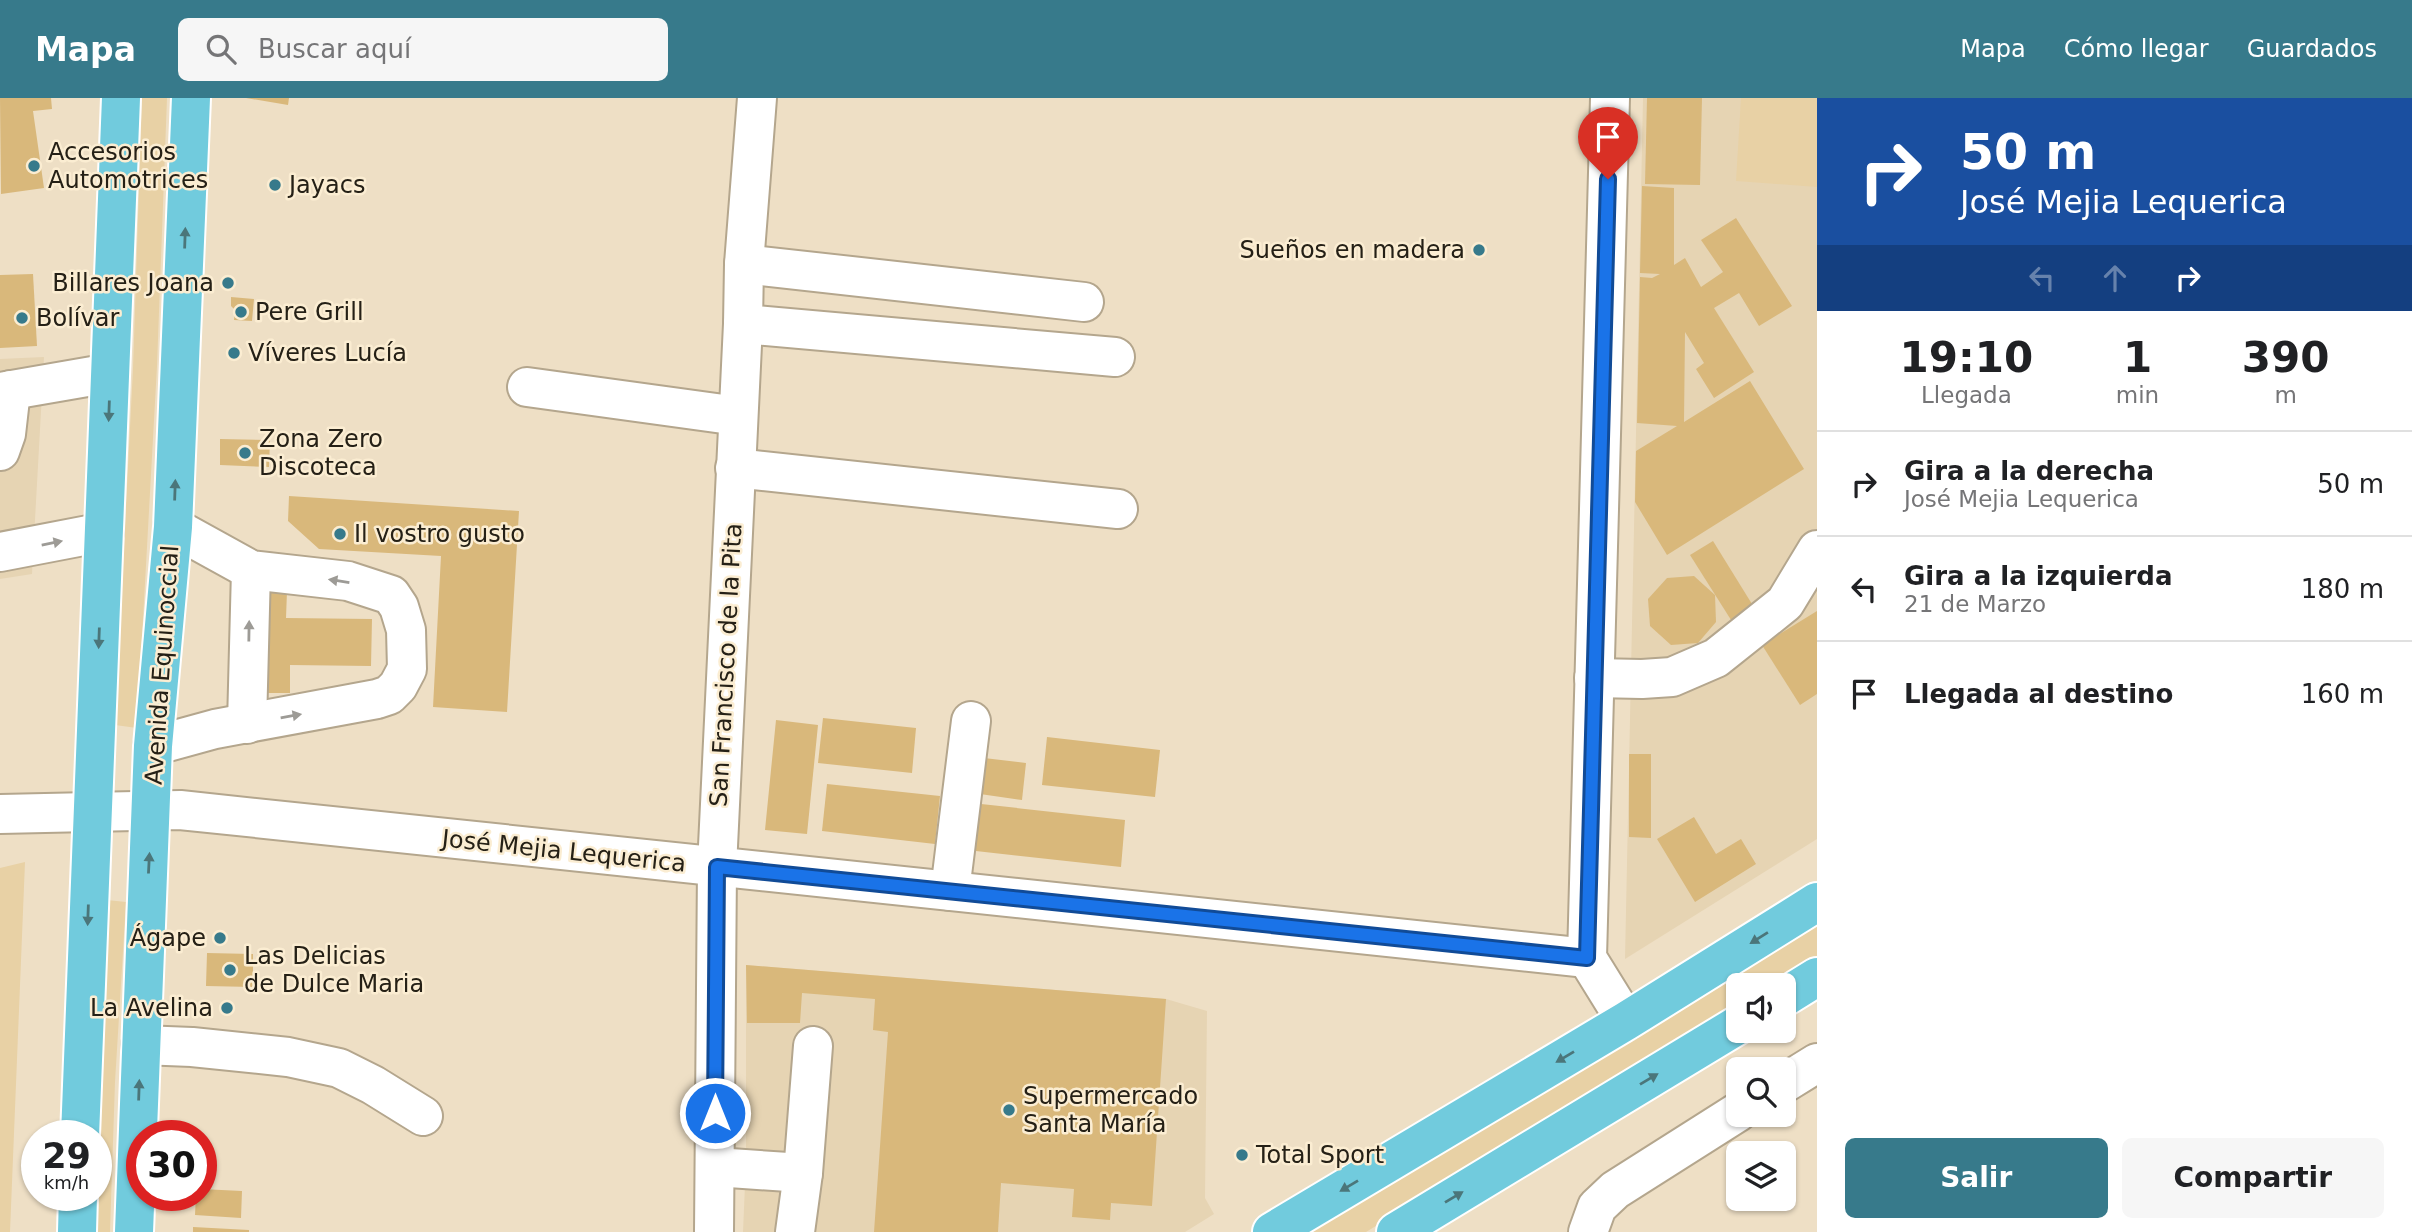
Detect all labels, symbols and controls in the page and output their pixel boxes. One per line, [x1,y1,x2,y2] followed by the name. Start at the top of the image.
[178,18,668,81] search box
[35,30,136,69] text: Mapa
[202,30,240,68] icon: search
[258,34,411,64] text: Buscar aquí
[1960,35,2026,63] text: Mapa
[2064,35,2209,63] text: Cómo llegar
[2247,35,2377,63] text: Guardados
[1578,107,1638,179] pin
[1589,118,1627,156] icon: arrive
[1960,124,2096,181] text: 50 m
[1845,126,1936,217] icon: right
[48,138,208,194] place label: Accesorios Automotrices
[26,158,42,174] marker: Accesorios Automotrices
[287,171,365,199] place label: Jayacs
[267,177,283,193] marker: Jayacs
[1960,183,2287,221] text: José Mejia Lequerica
[179,227,190,249] one-way arrow
[1239,236,1465,264] place label: Sueños en madera
[1471,242,1487,258] marker: Sueños en madera
[2023,259,2061,297] icon: left
[2096,259,2134,297] icon: ahead
[2169,259,2207,297] icon: right
[52,269,214,297] place label: Billares Joana
[220,275,236,291] marker: Billares Joana
[255,298,364,326] place label: Pere Grill
[36,304,119,332] place label: Bolívar
[233,304,249,320] marker: Pere Grill
[14,310,30,326] marker: Bolívar
[1900,333,2033,382] text: 19:10
[2123,333,2152,382] text: 1
[2242,333,2329,382] text: 390
[248,339,407,367] place label: Víveres Lucía
[226,345,242,361] marker: Víveres Lucía
[1921,382,2012,408] text: Llegada
[2116,382,2159,408] text: min
[2274,382,2297,408] text: m
[103,400,114,422] one-way arrow
[259,425,383,481] place label: Zona Zero Discoteca
[237,445,253,461] marker: Zona Zero Discoteca
[1904,456,2154,486] text: Gira a la derecha
[1845,465,1883,503] icon: right
[2317,469,2384,499] text: 50 m
[169,478,180,500] one-way arrow
[1904,486,2139,512] text: José Mejia Lequerica
[354,520,525,548] place label: Il vostro gusto
[705,523,747,807] street label: San Francisco de la Pita
[332,526,348,542] marker: Il vostro gusto
[41,537,63,548] one-way arrow
[140,544,184,786] street label: Avenida Equinoccial
[1904,561,2172,591] text: Gira a la izquierda
[1845,570,1883,608] icon: left
[2301,574,2384,604] text: 180 m
[328,575,350,586] one-way arrow
[1904,591,2046,617] text: 21 de Marzo
[244,620,255,642] one-way arrow
[94,628,105,650] one-way arrow
[1845,675,1883,713] icon: arrive
[1904,679,2173,709] text: Llegada al destino
[2301,679,2384,709] text: 160 m
[280,711,302,722] one-way arrow
[439,824,687,878] street label: José Mejia Lequerica
[144,852,155,874] one-way arrow
[83,904,94,926] one-way arrow
[130,923,206,952] place label: Ágape
[212,930,228,946] marker: Ágape
[1749,932,1769,945] one-way arrow
[244,942,424,998] place label: Las Delicias de Dulce Maria
[222,962,238,978] marker: Las Delicias de Dulce Maria
[1726,973,1796,1211] map controls
[1726,973,1796,1043] button: sound
[90,994,213,1022] place label: La Avelina
[219,1000,235,1016] marker: La Avelina
[1556,1051,1575,1063] one-way arrow
[1726,1057,1796,1127] button: search
[1639,1072,1658,1085] one-way arrow
[678,1076,752,1150] position arrow
[134,1079,145,1101] one-way arrow
[1023,1082,1198,1138] place label: Supermercado Santa María
[1001,1102,1017,1118] marker: Supermercado Santa María
[126,1120,217,1211] speed limit sign: 30
[42,1136,91,1176] text: 29
[1845,1138,2108,1218] button: Salir
[2122,1138,2384,1218] button: Compartir
[1255,1141,1384,1169] place label: Total Sport
[1726,1141,1796,1211] button: layers
[1234,1147,1250,1163] marker: Total Sport
[44,1172,89,1193] text: km/h
[1339,1180,1358,1192] one-way arrow
[1445,1190,1464,1203] one-way arrow

